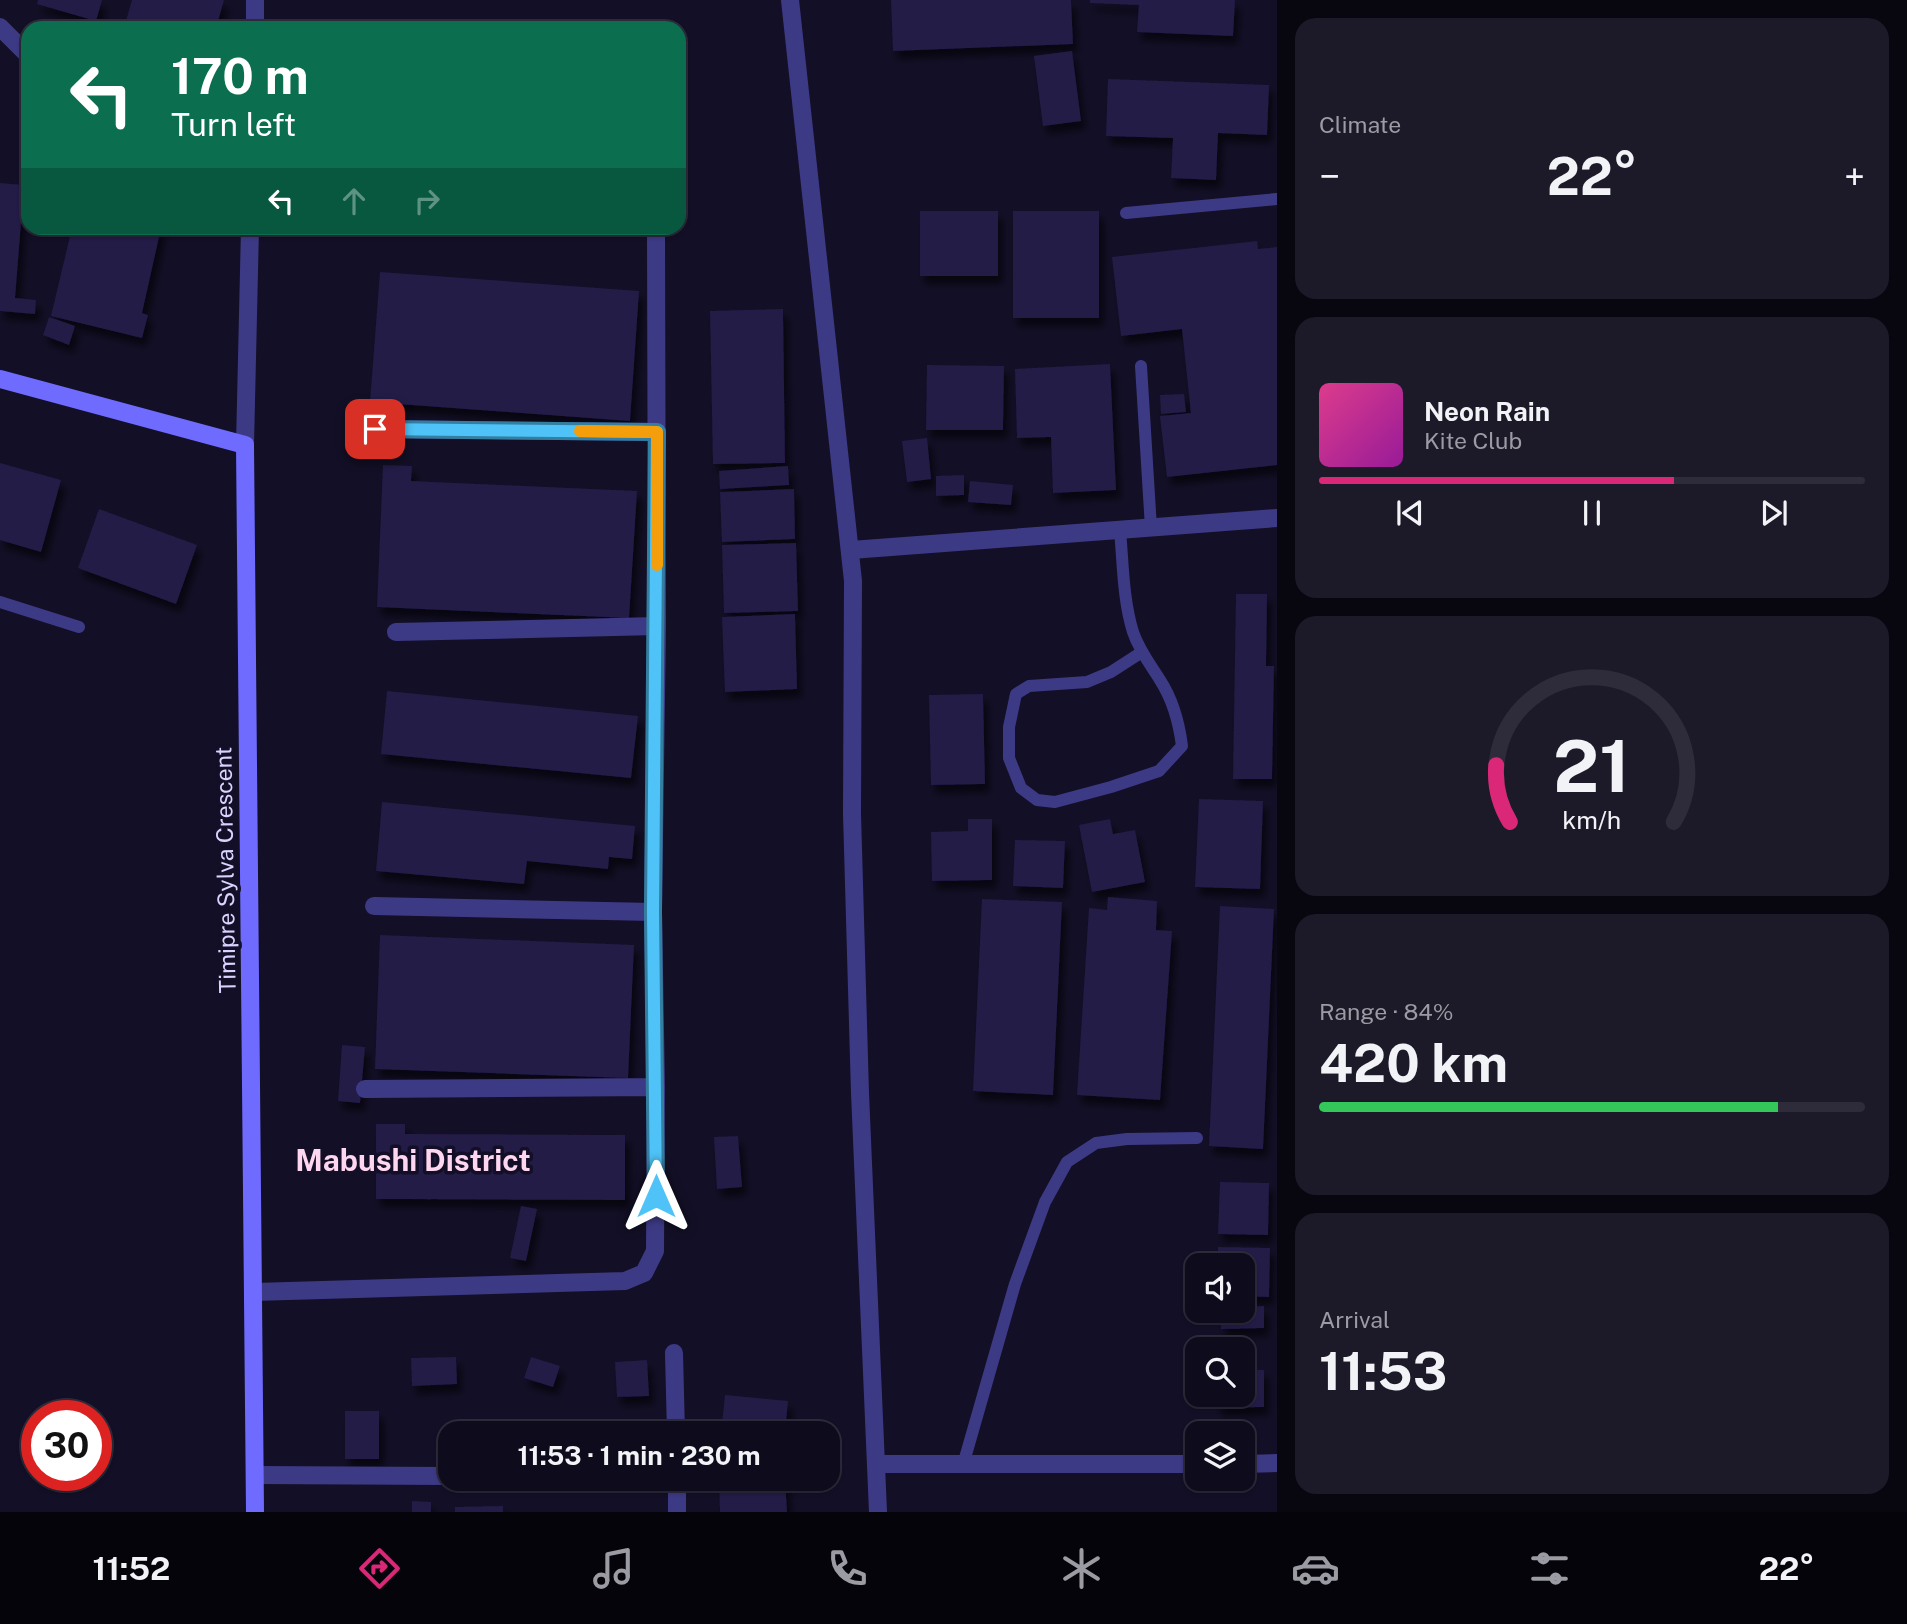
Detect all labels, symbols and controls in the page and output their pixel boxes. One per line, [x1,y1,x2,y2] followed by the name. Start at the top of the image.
[171,47,309,105] text: 170 m
[56,49,147,140] icon: left
[171,106,296,143] text: Turn left
[1319,111,1401,138] text: Climate
[1547,146,1637,207] text: 22°
[1319,154,1340,199] text: −
[1844,154,1865,199] text: +
[262,182,300,220] icon: left
[335,182,373,220] icon: ahead
[408,182,446,220] icon: right
[1424,396,1550,427] text: Neon Rain
[345,399,405,459] pin
[356,410,394,448] icon: arrive
[1424,427,1522,454] text: Kite Club
[1391,494,1429,532] icon: previous
[1573,494,1611,532] icon: pause
[1755,494,1793,532] icon: next
[1553,723,1631,808] text: 21
[209,746,241,994] street label: Timipre Sylva Crescent
[1563,805,1621,835] text: km/h
[1319,998,1454,1025] text: Range · 84%
[1319,1033,1508,1094] text: 420 km
[295,1142,531,1178] district label: Mabushi District
[619,1159,693,1233] position arrow
[1185,1253,1255,1491] map controls
[1185,1253,1255,1323] button: sound
[1319,1306,1390,1333] text: Arrival
[1185,1337,1255,1407] button: search
[1319,1341,1447,1402] text: 11:53
[21,1400,112,1491] speed limit sign: 30
[1185,1421,1255,1491] button: layers
[517,1440,761,1471] text: 11:53 · 1 min · 230 m
[355,1544,404,1593] icon: directions
[589,1544,638,1593] icon: music
[823,1544,872,1593] icon: phone
[1057,1544,1106,1593] icon: climate
[1291,1544,1340,1593] icon: car
[1525,1544,1574,1593] icon: filters
[92,1550,170,1587] text: 11:52
[1759,1550,1815,1587] text: 22°

